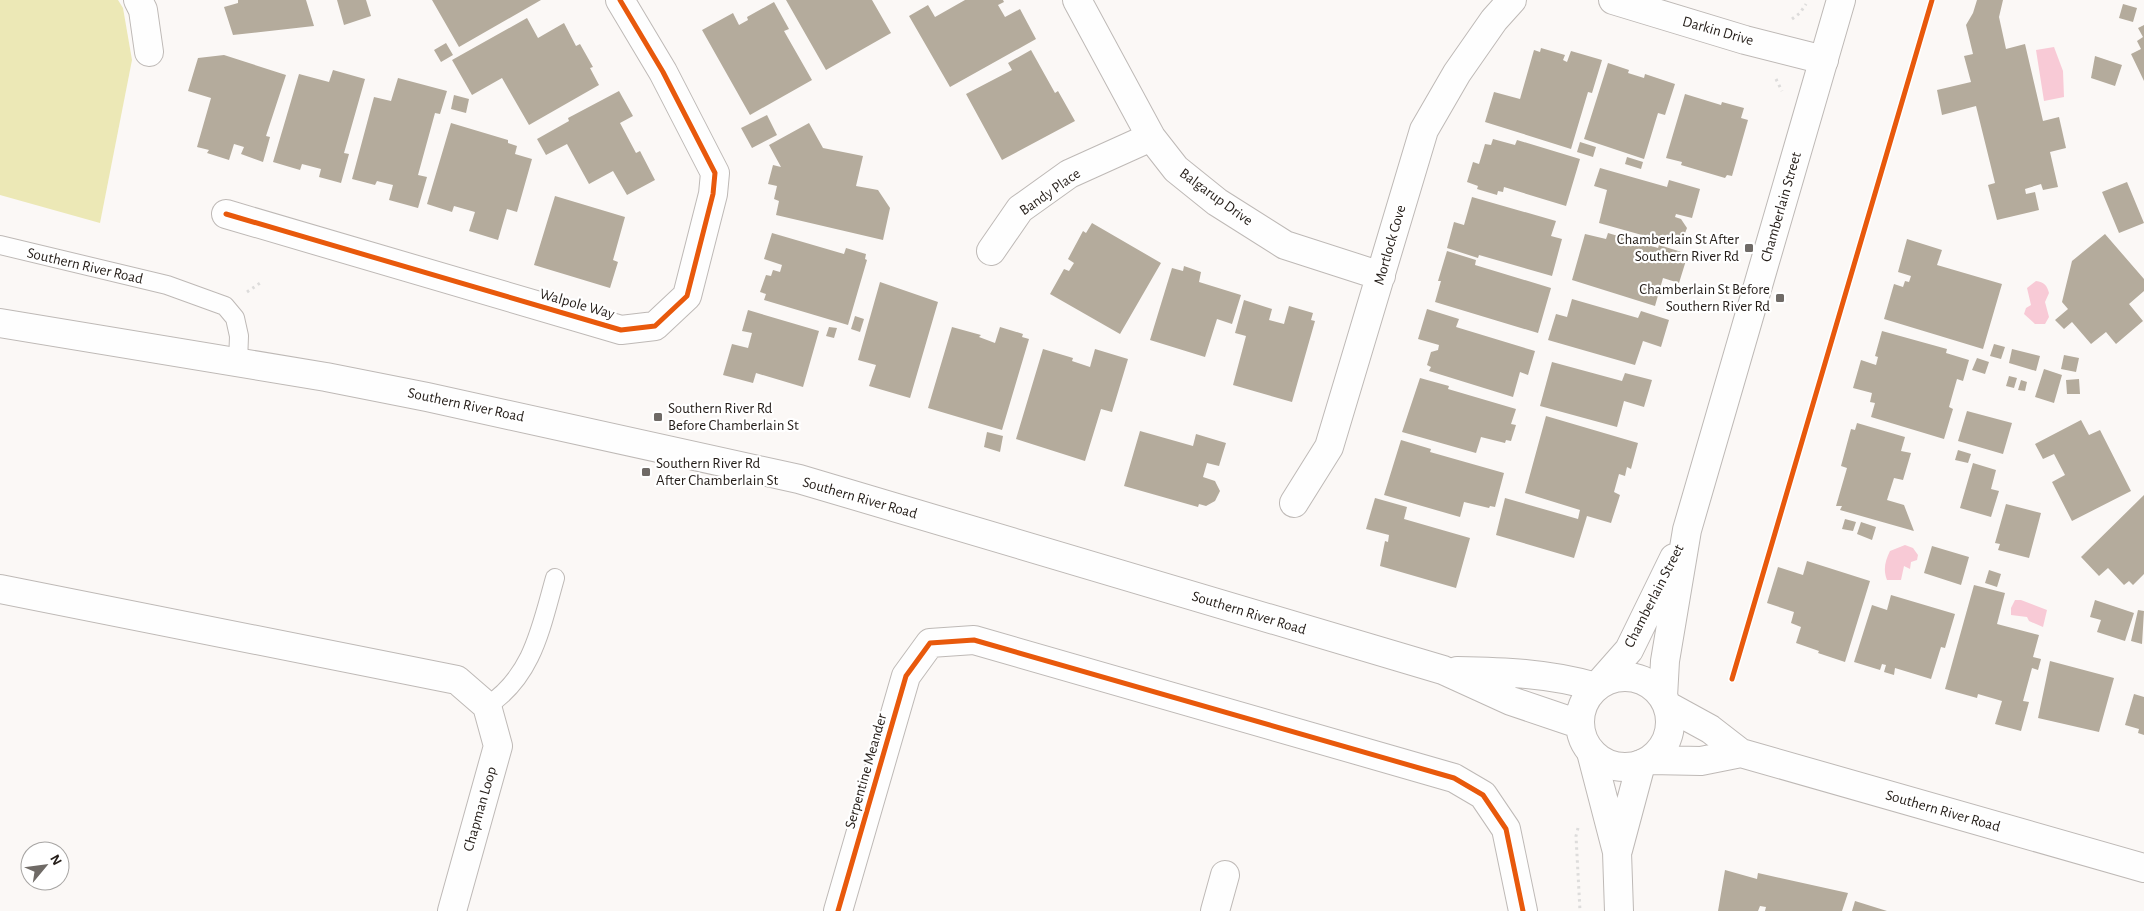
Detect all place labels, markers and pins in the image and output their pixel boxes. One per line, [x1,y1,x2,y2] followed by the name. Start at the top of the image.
[1617,232,1739,264] place label: Chamberlain St After Southern River Rd
[1743,242,1755,254] marker: Chamberlain St After Southern River Rd
[1639,282,1770,314] place label: Chamberlain St Before Southern River Rd
[1774,292,1786,304] marker: Chamberlain St Before Southern River Rd
[668,401,799,433] place label: Southern River Rd Before Chamberlain St
[652,411,664,423] marker: Southern River Rd Before Chamberlain St
[656,456,779,488] place label: Southern River Rd After Chamberlain St
[640,466,652,478] marker: Southern River Rd After Chamberlain St

